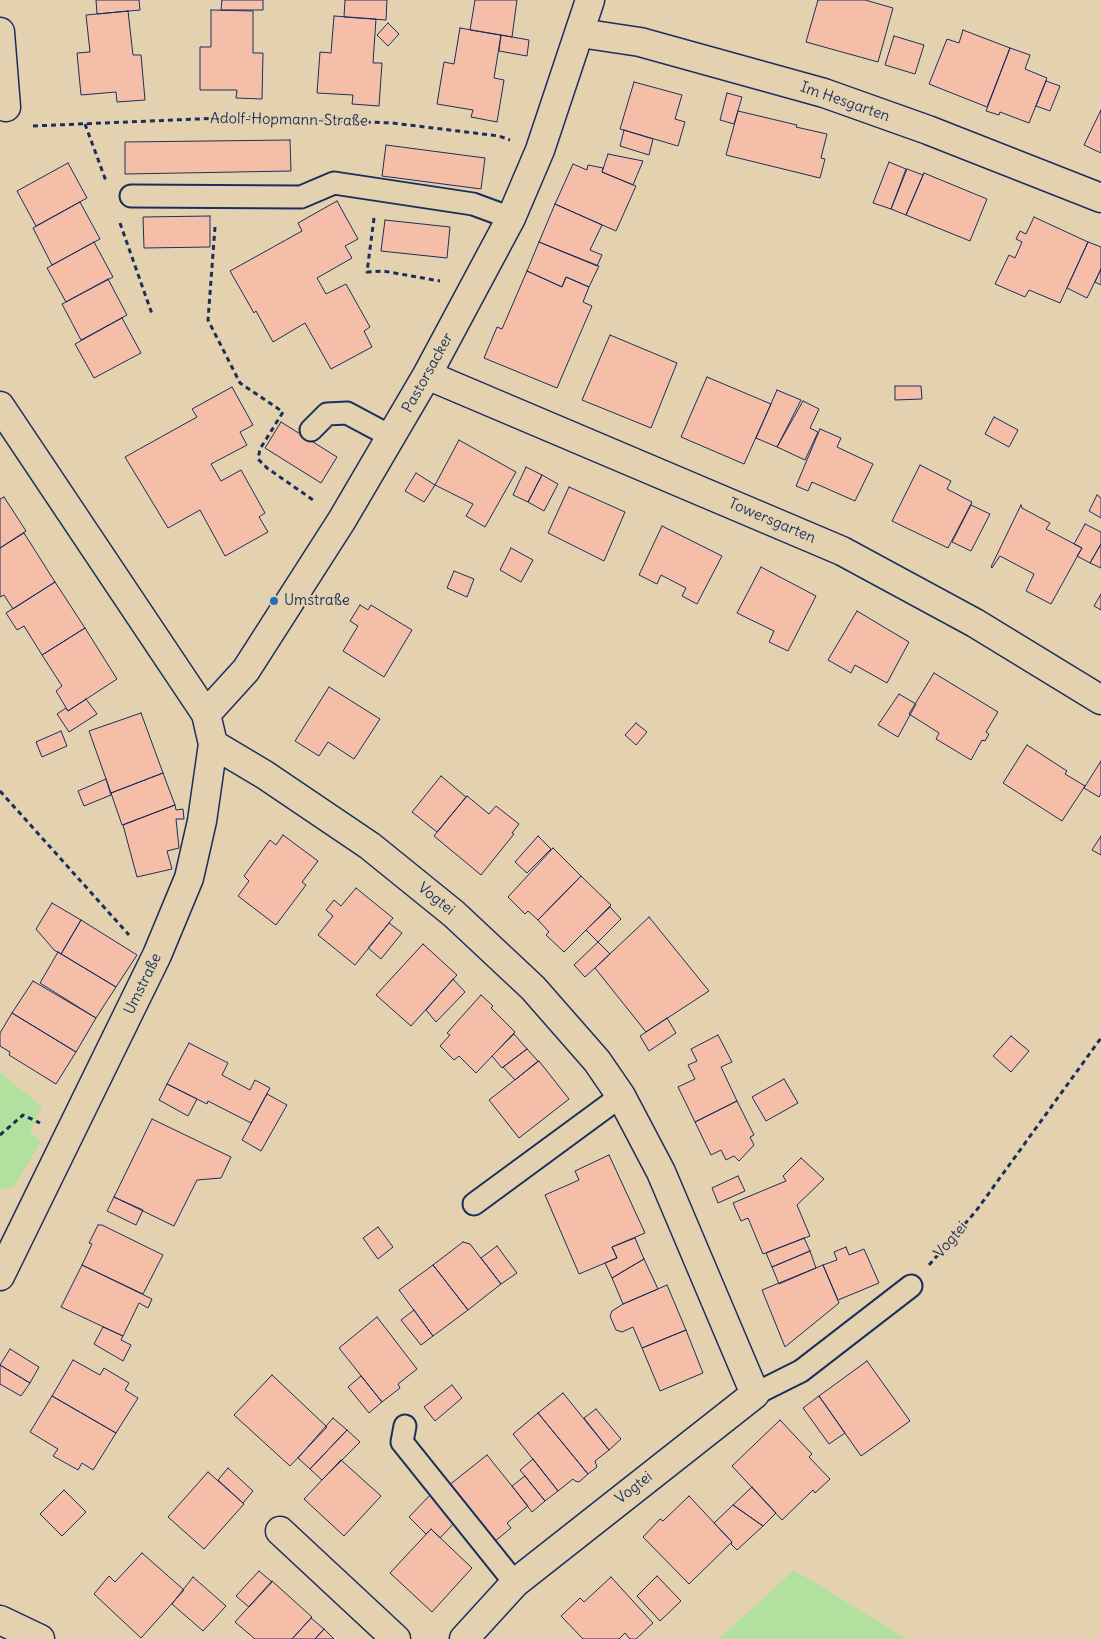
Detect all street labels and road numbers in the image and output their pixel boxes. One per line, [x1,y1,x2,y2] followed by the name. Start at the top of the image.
[798,78,892,126] street label: Im Hesgarten
[210,110,368,130] street label: Adolf-Hopmann-Straße
[399,330,457,416] street label: Pastorsacker
[726,495,818,547] street label: Towersgarten
[414,879,458,919] street label: Vogtei
[120,950,166,1018] street label: Umstraße
[930,1218,972,1262] street label: Vogtei
[612,1468,656,1508] street label: Vogtei

